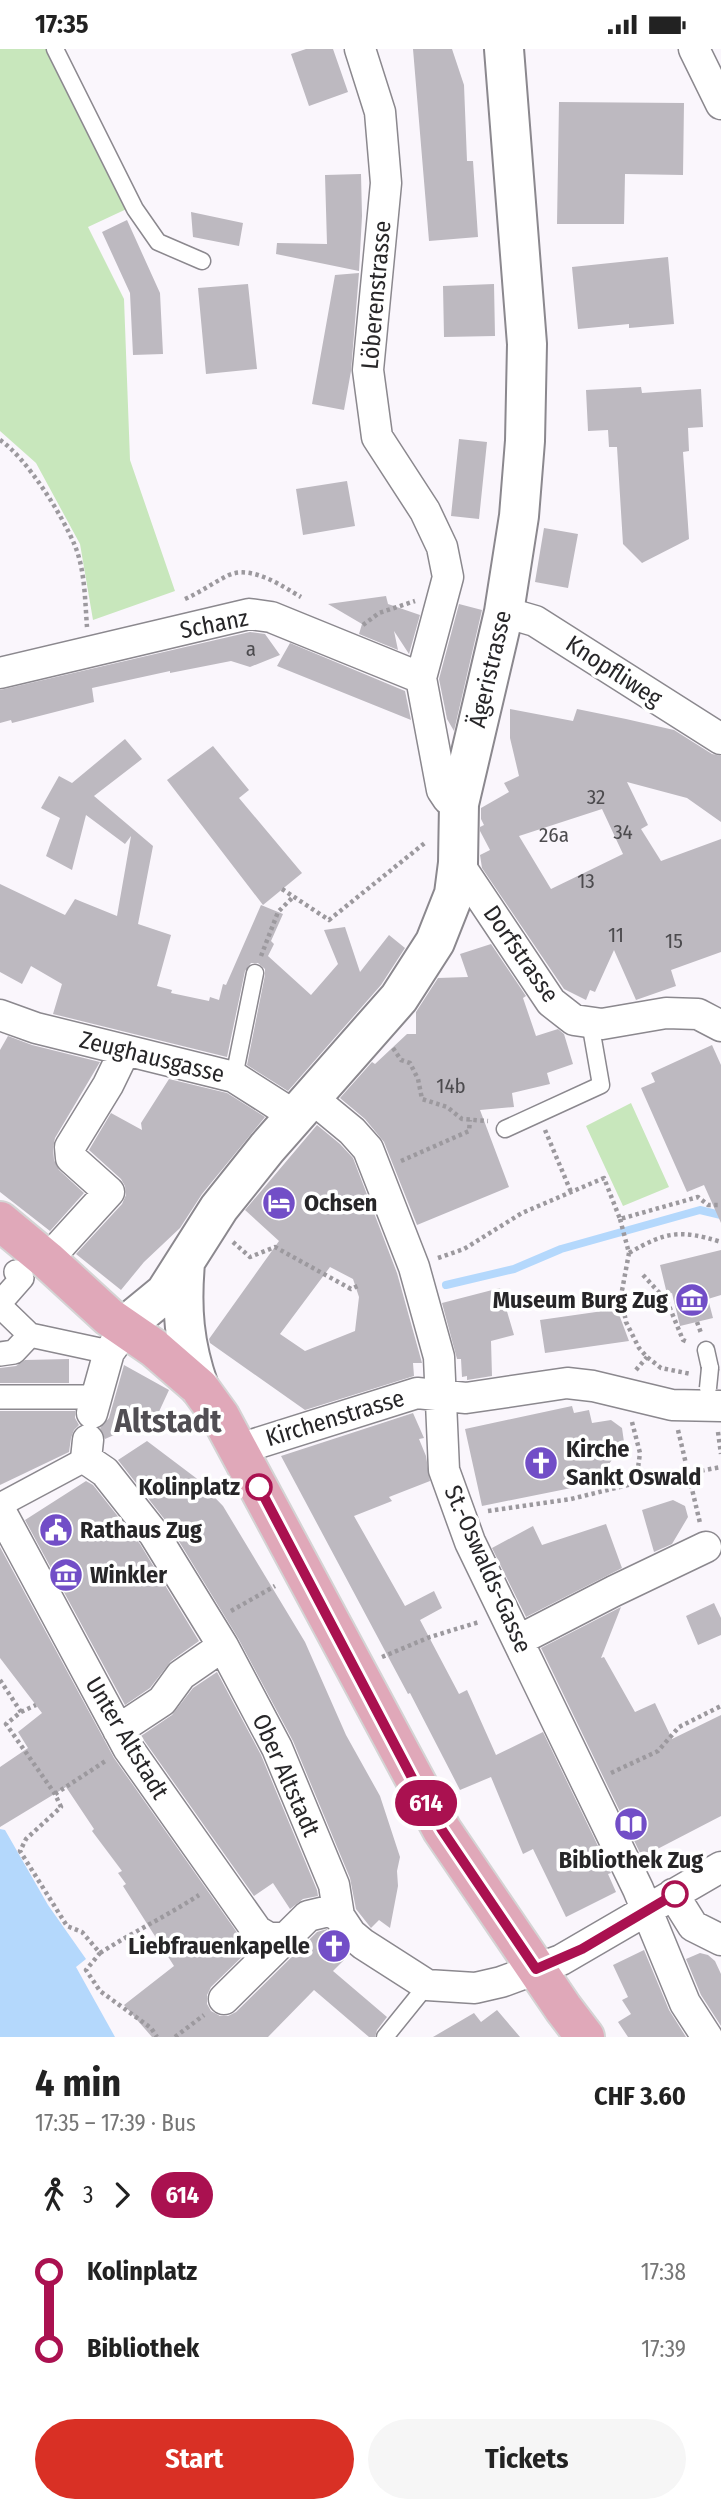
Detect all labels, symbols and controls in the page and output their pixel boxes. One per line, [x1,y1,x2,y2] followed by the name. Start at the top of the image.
[35,9,89,40] text: 17:35
[356,220,396,370] street label: Löberenstrasse
[178,604,250,644] street label: Schanz
[463,608,517,730] street label: Ägeristrasse
[561,630,668,713] street label: Knopfliweg
[246,636,256,662] house number: a
[587,784,605,810] house number: 32
[613,819,633,845] house number: 34
[539,822,569,848] house number: 26a
[577,868,595,894] house number: 13
[478,900,564,1008] street label: Dorfstrasse
[608,922,624,948] house number: 11
[665,928,683,954] house number: 15
[77,1025,227,1089] street label: Zeughausgasse
[436,1073,466,1099] house number: 14b
[260,1184,298,1222] hotel icon: Ochsen
[304,1189,377,1217] place label: Ochsen
[673,1281,711,1319] museum icon: Museum Burg Zug
[493,1286,668,1314] place label: Museum Burg Zug
[262,1384,408,1452] street label: Kirchenstrasse
[114,1402,222,1440] district label: Altstadt
[566,1435,701,1491] place label: Kirche Sankt Oswald
[522,1444,560,1482] church icon: Kirche Sankt Oswald
[138,1473,240,1501] place label: Kolinplatz
[246,1474,272,1500] marker: Kolinplatz
[439,1481,537,1657] street label: St.-Oswalds-Gasse
[37,1511,75,1549] public building icon: Rathaus Zug
[80,1516,202,1544] place label: Rathaus Zug
[47,1556,85,1594] museum icon: Winkler
[90,1561,167,1589] place label: Winkler
[80,1672,174,1804] street label: Unter Altstadt
[247,1710,325,1841] street label: Ober Altstadt
[386,1780,466,1826] line badge: 614
[409,1789,443,1817] text: 614
[612,1805,650,1843] library icon: Bibliothek Zug
[559,1846,703,1874] place label: Bibliothek Zug
[662,1881,688,1907] unlabelled marker
[315,1927,353,1965] church icon: Liebfrauenkapelle
[128,1932,310,1960] place label: Liebfrauenkapelle
[35,2060,121,2106] text: 4 min
[594,2081,686,2112] text: CHF 3.60
[35,2109,196,2137] text: 17:35 – 17:39 · Bus
[35,2176,73,2214] icon: walk
[103,2176,141,2214] icon: forward
[83,2181,93,2209] text: 3
[165,2181,199,2209] text: 614
[87,2256,197,2287] text: Kolinplatz
[641,2258,686,2286] text: 17:38
[87,2333,199,2364] text: Bibliothek
[641,2335,686,2363] text: 17:39
[35,2419,354,2499] button: Start
[368,2419,686,2499] button: Tickets

